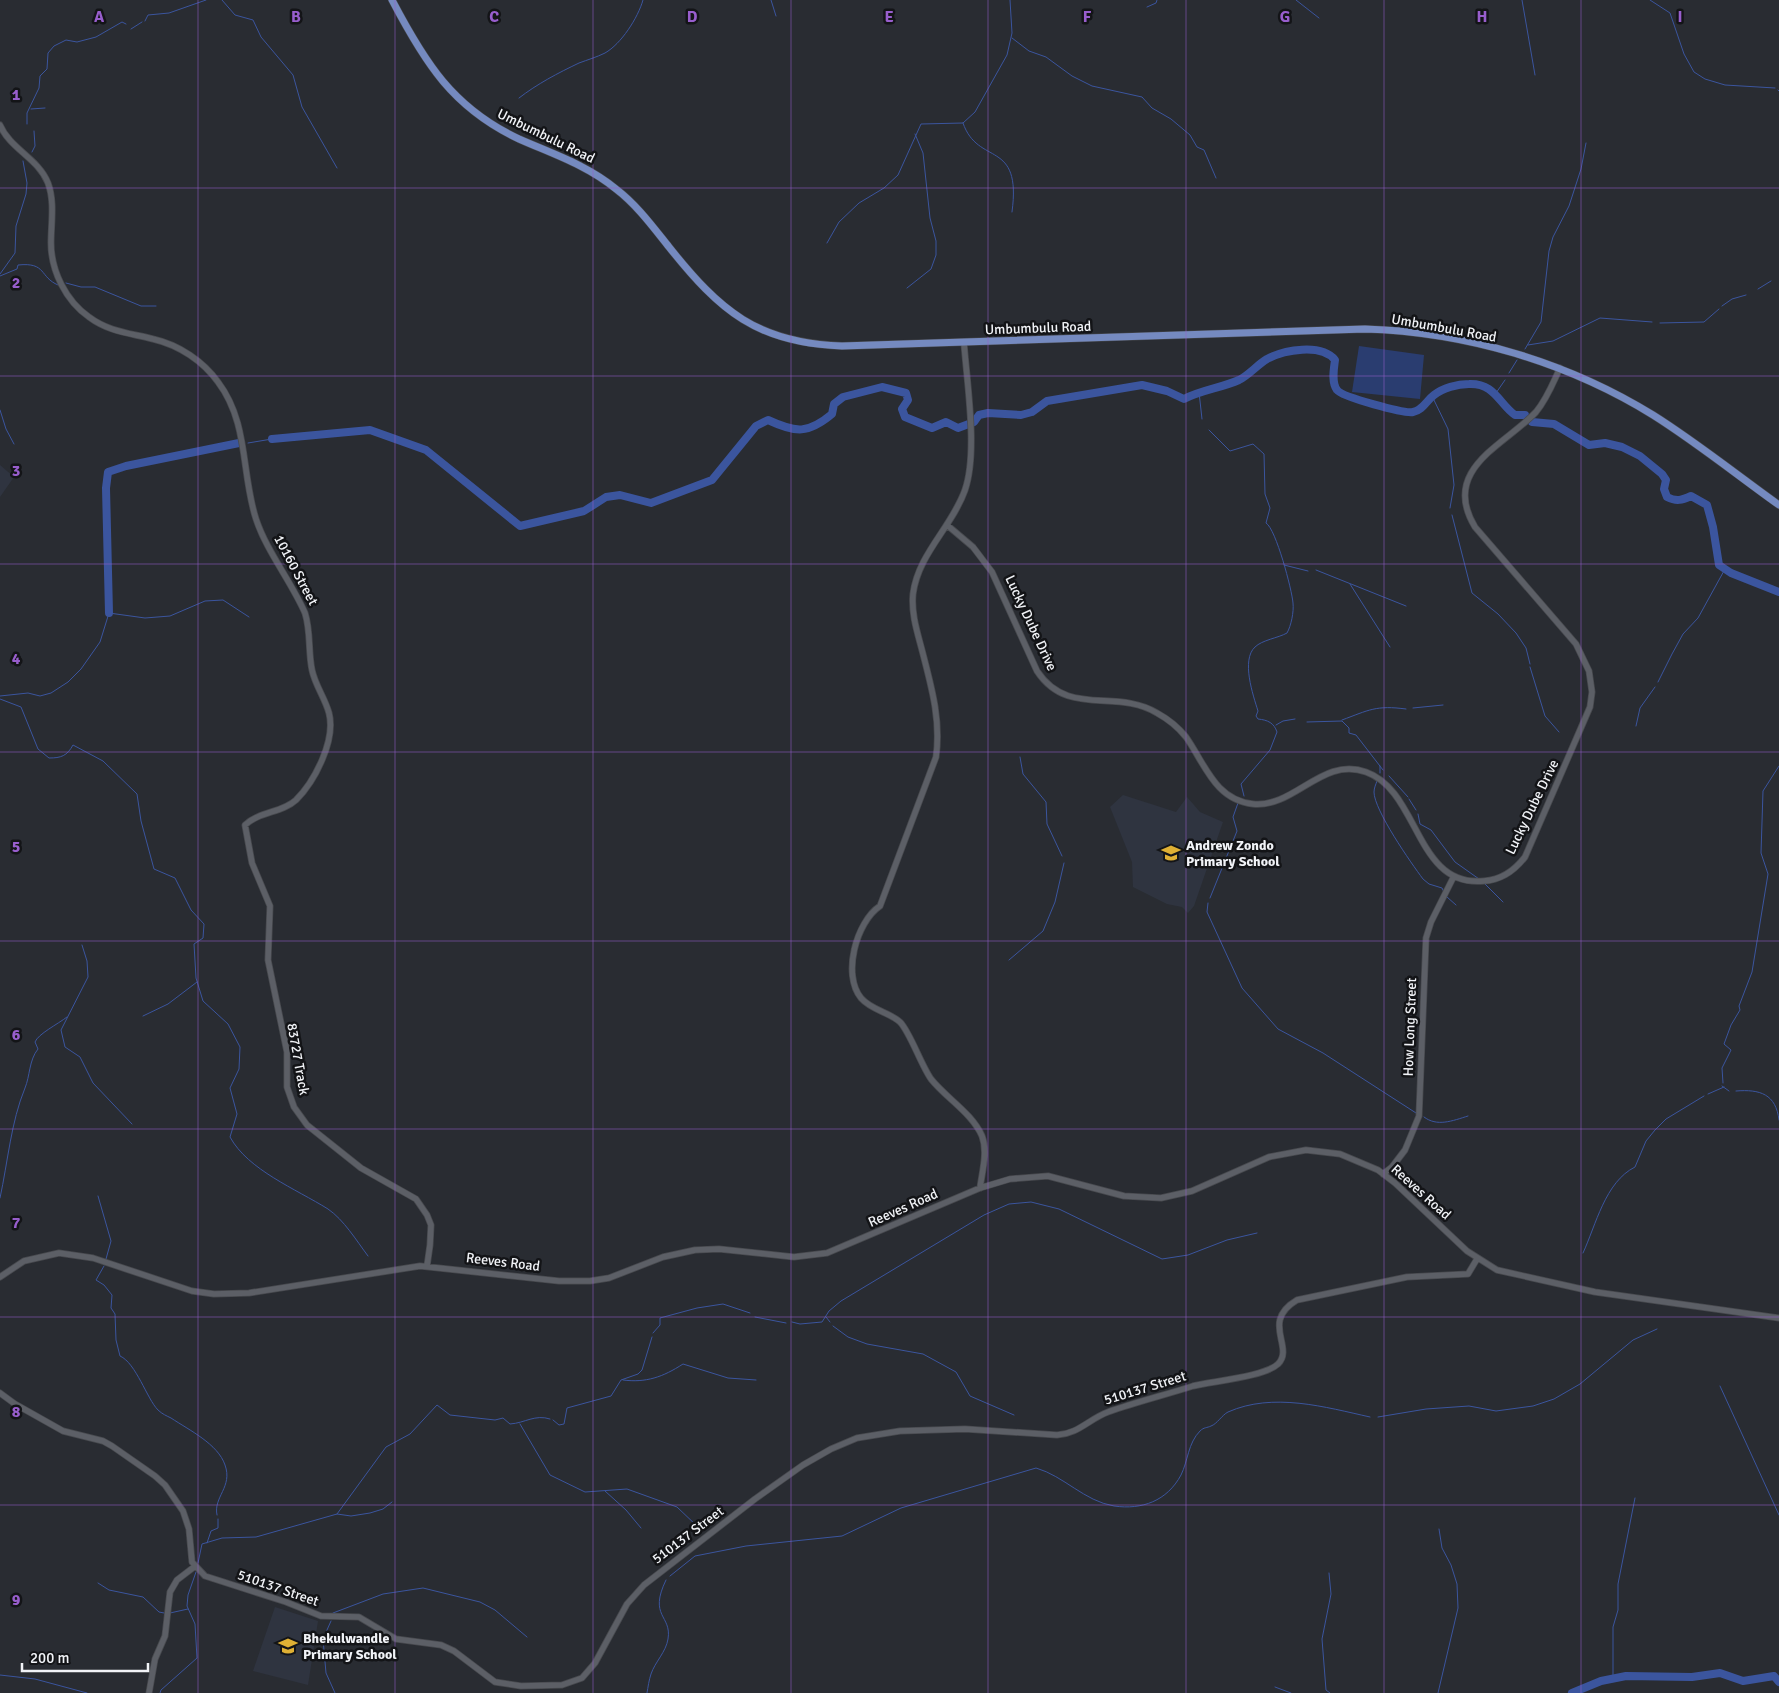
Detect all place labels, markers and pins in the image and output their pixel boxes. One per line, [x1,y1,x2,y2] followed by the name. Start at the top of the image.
[1186,837,1280,870] place label: Andrew Zondo Primary School
[1160,842,1182,864] school or university icon: Andrew Zondo Primary School
[303,1630,397,1663] place label: Bhekulwandle Primary School
[277,1635,299,1657] school or university icon: Bhekulwandle Primary School

